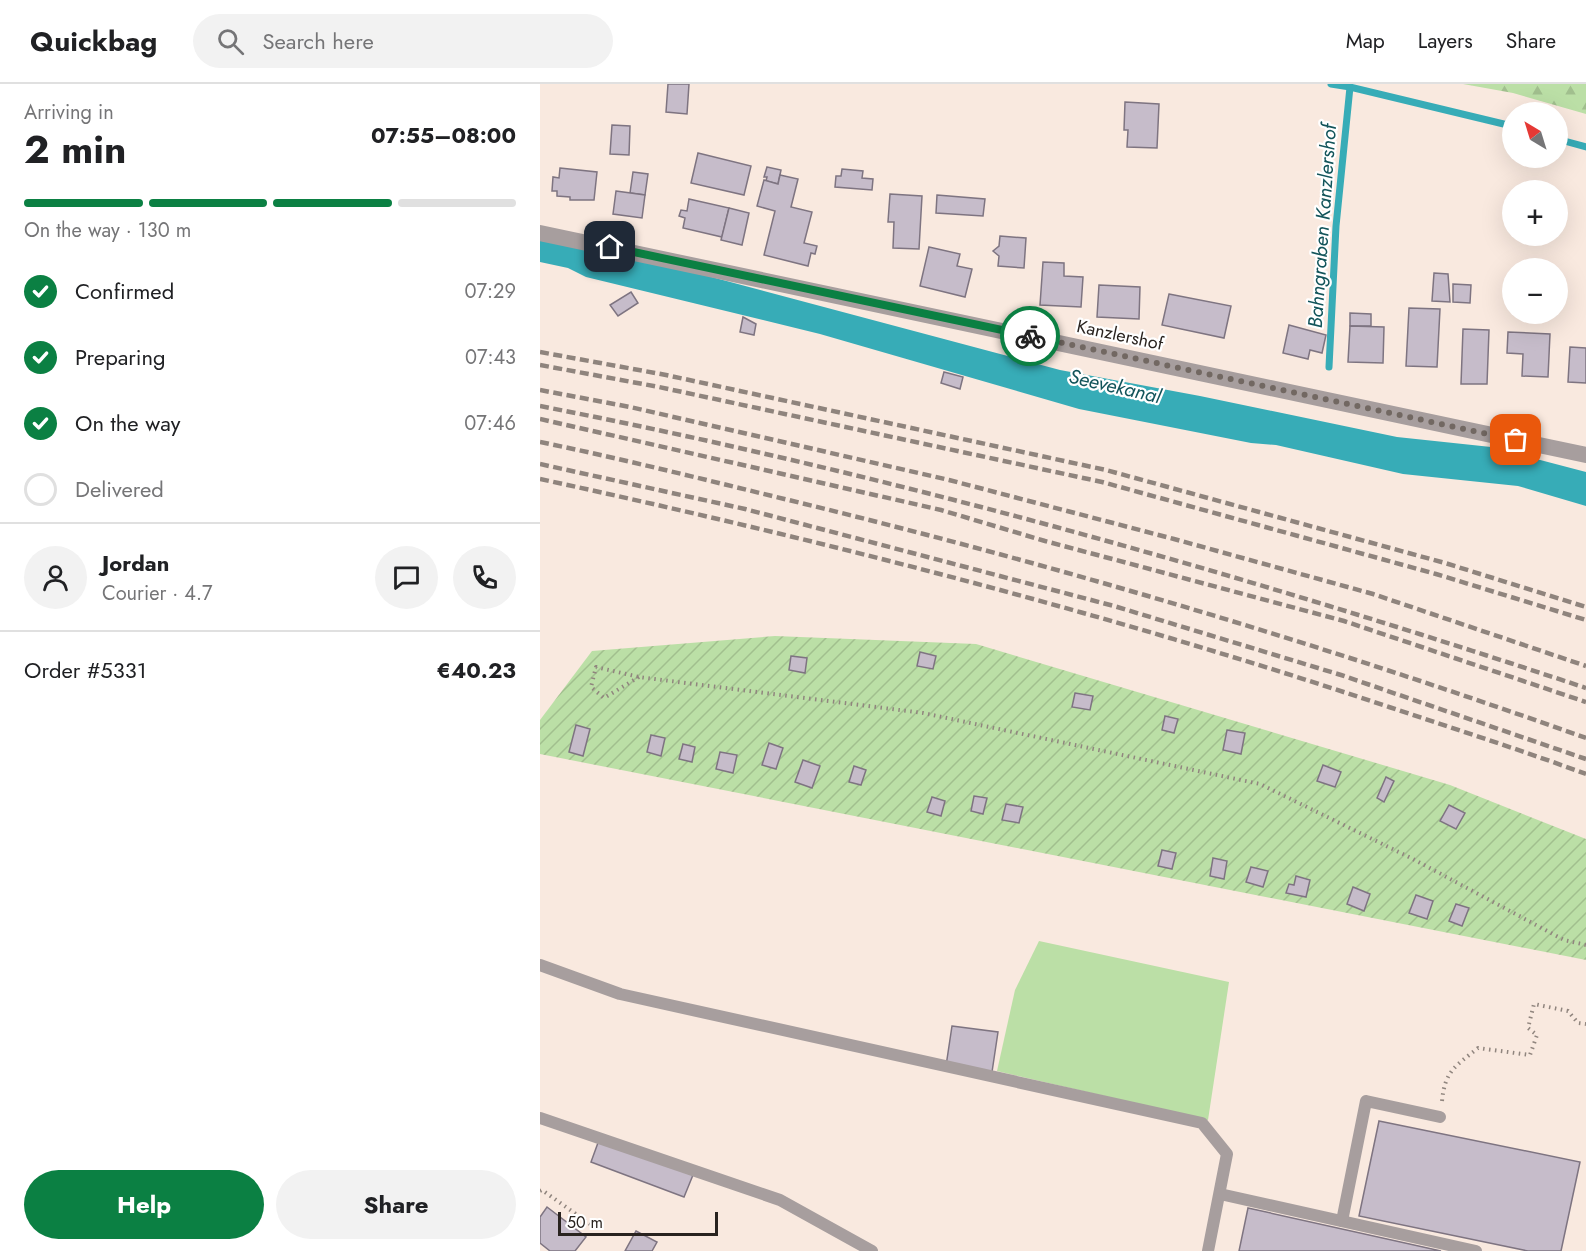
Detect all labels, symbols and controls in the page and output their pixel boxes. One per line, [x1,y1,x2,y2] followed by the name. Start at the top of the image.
[193,14,613,68] search box
[30,21,157,62] text: Quickbag
[214,25,247,58] icon: search
[262,25,374,57] text: Search here
[1346,26,1385,56] text: Map
[1418,26,1473,56] text: Layers
[1506,26,1556,56] text: Share
[24,98,114,127] text: Arriving in
[1502,102,1568,168] north arrow
[1502,102,1568,324] map controls
[371,119,516,151] text: 07:55–08:00
[1301,120,1344,329] water label: Bahngraben Kanzlershof
[24,121,126,178] text: 2 min
[1502,180,1568,246] button: +
[24,216,191,245] text: On the way · 130 m
[584,221,635,272] pin
[593,230,626,263] icon: home
[1502,258,1568,324] button: −
[24,275,57,308] icon: check
[75,275,174,307] text: Confirmed
[465,277,516,306] text: 07:29
[1000,306,1060,366] courier
[1074,313,1166,357] street label: Kanzlershof
[1014,320,1047,353] icon: bike
[24,341,57,374] icon: check
[75,341,166,373] text: Preparing
[465,343,516,372] text: 07:43
[1066,362,1165,412] water label: Seevekanal
[24,407,57,440] icon: check
[75,407,180,439] text: On the way
[464,409,516,438] text: 07:46
[1490,414,1541,465] pin
[1499,423,1532,456] icon: bag
[75,473,164,505] text: Delivered
[24,546,87,609] button: person
[375,546,438,609] button: chat
[453,546,516,609] button: phone
[102,547,169,579] text: Jordan
[102,579,213,608] text: Courier · 4.7
[24,654,147,686] text: Order #5331
[436,654,516,686] text: €40.23
[24,1170,264,1239] button: Help
[276,1170,516,1239] button: Share
[558,1209,718,1236] scale bar
[567,1211,603,1234] text: 50 m

